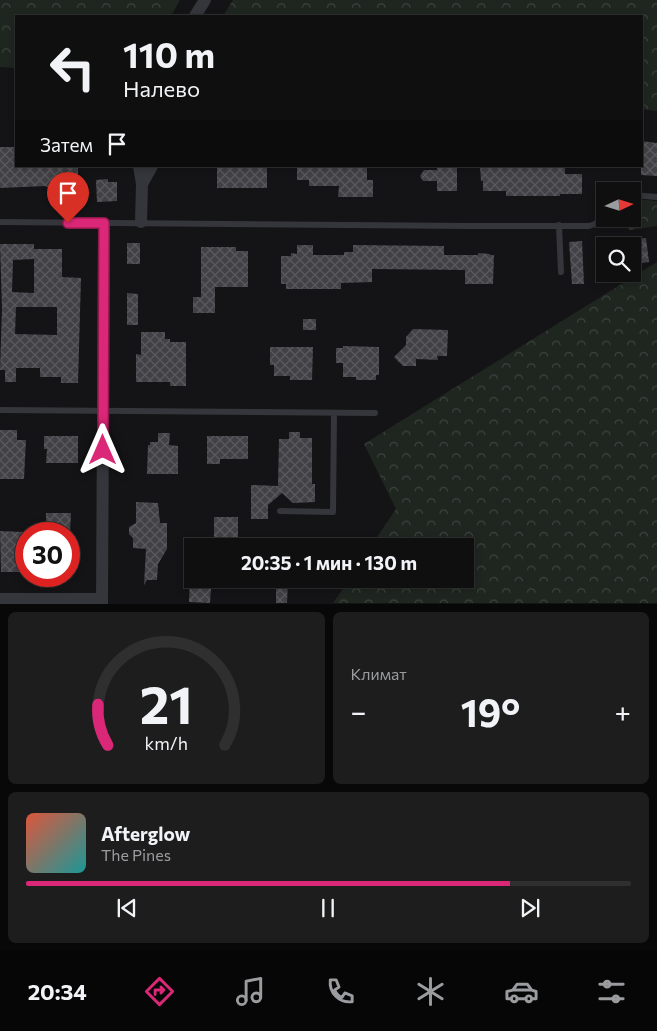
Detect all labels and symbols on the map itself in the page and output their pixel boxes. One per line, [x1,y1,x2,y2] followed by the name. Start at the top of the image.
[47,172,89,223] pin
[596,182,641,228] north arrow
[76,423,128,475] position arrow
[15,522,80,587] speed limit sign: 30

